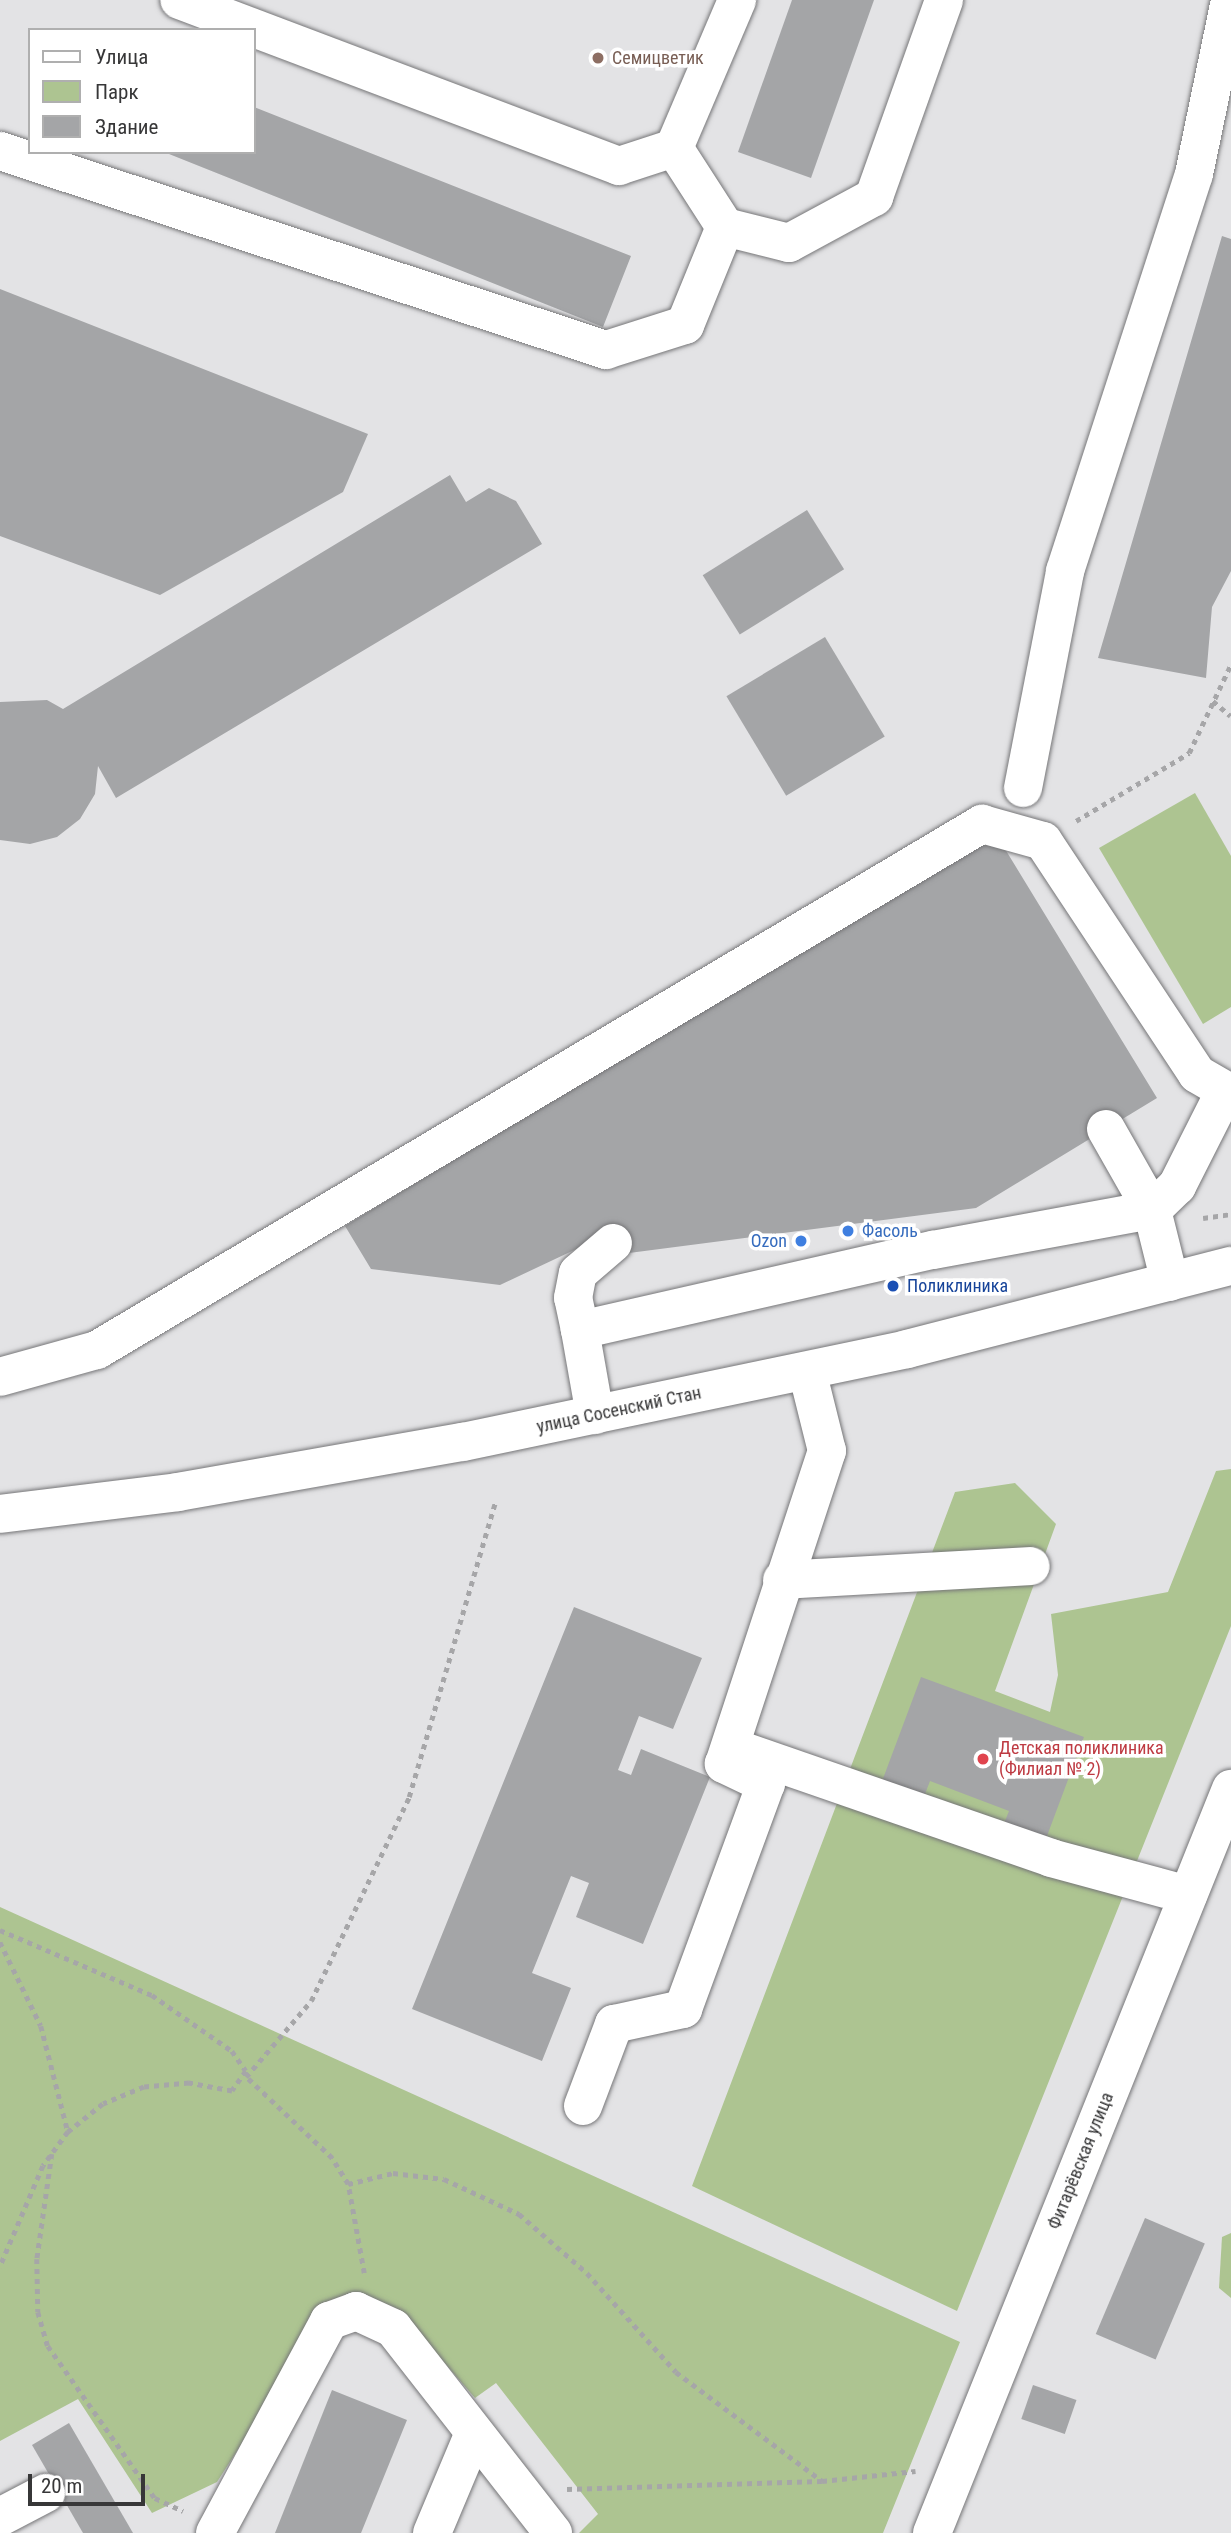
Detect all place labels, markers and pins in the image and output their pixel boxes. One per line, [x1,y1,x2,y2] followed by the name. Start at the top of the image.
[612,47,704,69] place label: Семицветик
[590,50,606,66] marker: Семицветик
[862,1220,918,1242] place label: Фасоль
[840,1223,856,1239] marker: Фасоль
[751,1230,787,1252] place label: Ozon
[793,1233,809,1249] marker: Ozon
[907,1275,1008,1297] place label: Поликлиника
[885,1278,901,1294] marker: Поликлиника
[999,1738,1164,1780] place label: Детская поликлиника (Филиал № 2)
[973,1749,993,1769] marker: Детская поликлиника (Филиал № 2)

